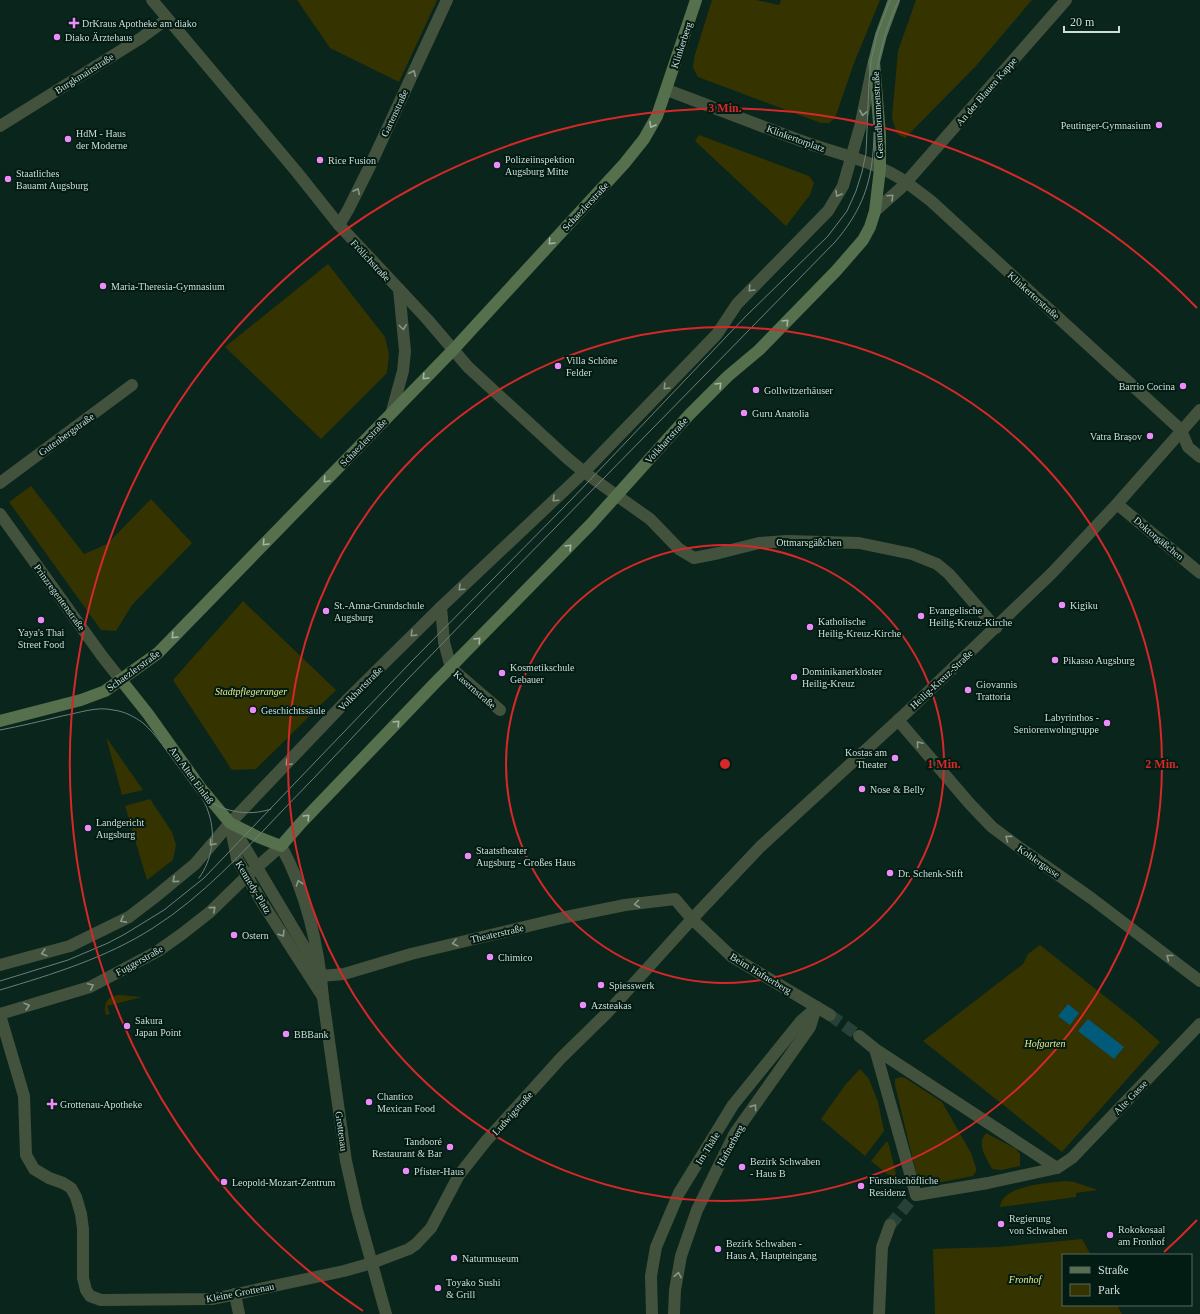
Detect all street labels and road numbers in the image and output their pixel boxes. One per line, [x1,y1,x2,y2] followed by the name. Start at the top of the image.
[669,21,694,70] street label: Klinkerberg
[53,51,116,96] street label: Burgkmairstraße
[954,55,1019,128] street label: An der Blauen Kappe
[870,71,885,159] street label: Gesundbrunnenstraße
[379,87,410,139] street label: Gartenstraße
[765,123,827,154] street label: Klinkertorplatz
[560,179,611,233] street label: Schaezlerstraße
[349,237,393,284] street label: Frölichstraße
[1006,269,1062,322] street label: Klinkertorstraße
[36,410,97,458] street label: Gutenbergstraße
[643,415,690,466] street label: Volkhartstraße
[338,416,389,469] street label: Schaezlerstraße
[1132,514,1186,562] street label: Doktorgäßchen
[776,537,842,548] street label: Ottmarsgäßchen
[32,562,88,633] street label: Prinzregentenstraße
[105,647,162,693] street label: Schaezlerstraße
[908,647,975,711] street label: Heilig-Kreuz-Straße
[336,664,385,713] street label: Volkhartstraße
[451,668,498,711] street label: Kasernstraße
[167,745,216,806] street label: Am Alten Einlaß
[1015,843,1062,880] street label: Kohlergasse
[234,859,274,916] street label: Kennedy-Platz
[469,922,525,945] street label: Theaterstraße
[114,943,165,978] street label: Fuggerstraße
[728,951,793,996] street label: Beim Hafnerberg
[1111,1077,1150,1117] street label: Alte Gasse
[490,1089,535,1137] street label: Ludwigstraße
[333,1110,350,1152] street label: Grottenau
[715,1123,746,1168] street label: Hafnerberg
[693,1130,722,1167] street label: Im Thäle
[205,1280,275,1304] street label: Kleine Grottenau

